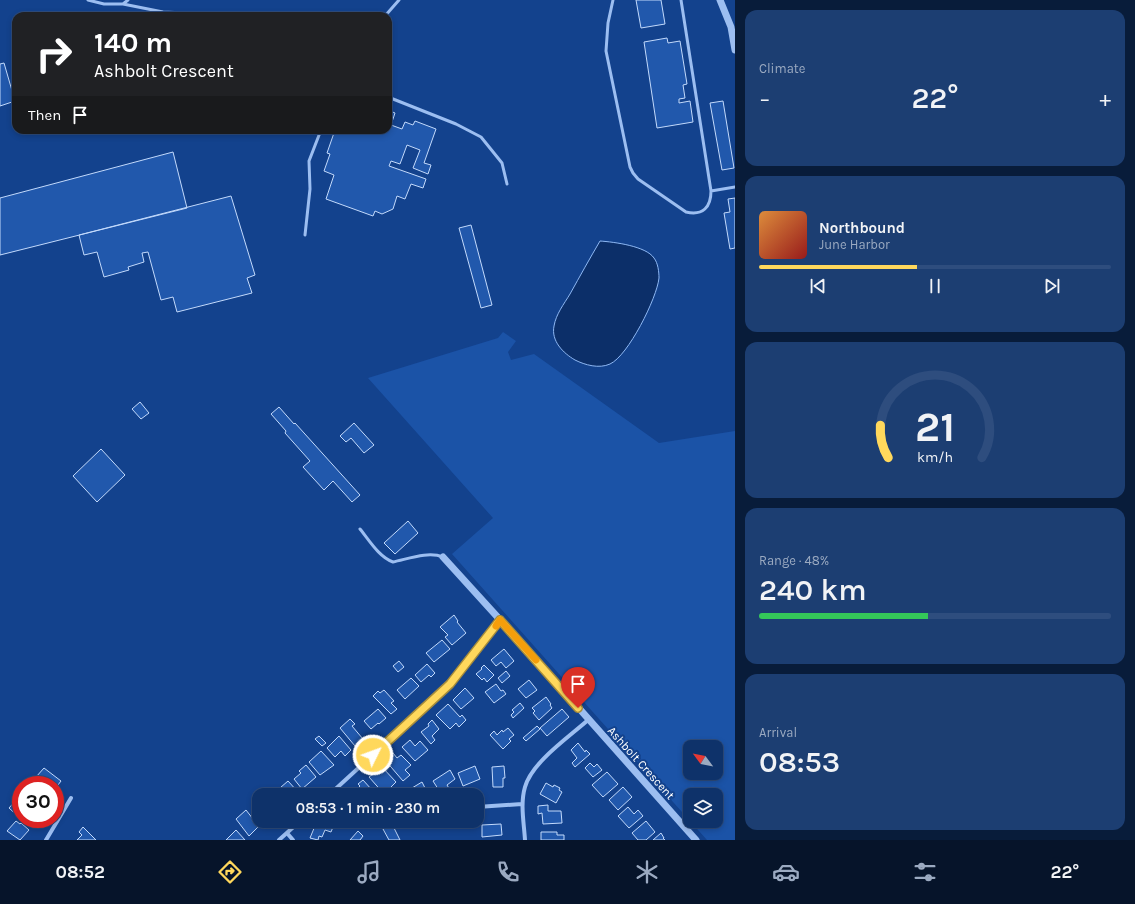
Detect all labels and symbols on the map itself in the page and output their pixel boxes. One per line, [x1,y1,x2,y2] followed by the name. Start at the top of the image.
[561,667,595,708] pin
[605,724,678,803] street label: Ashbolt Crescent
[352,734,394,776] position arrow
[683,740,723,780] north arrow
[12,776,64,828] speed limit sign: 30

